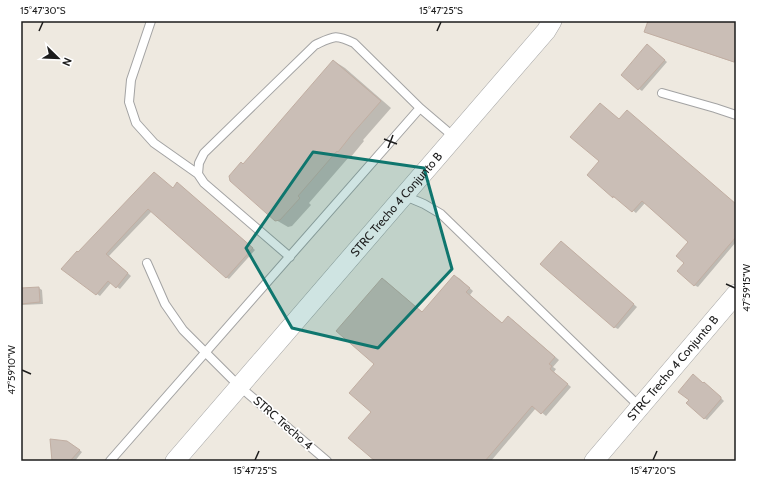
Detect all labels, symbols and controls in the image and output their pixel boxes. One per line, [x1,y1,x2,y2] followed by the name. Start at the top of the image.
[20,4,66,17] text: 15°47'30"S
[419,4,463,17] text: 15°47'25"S
[38,38,78,78] north arrow
[59,56,75,68] text: N
[347,149,445,259] street label: STRC Trecho 4 Conjunto B
[740,264,753,312] text: 47°59'15"W
[624,312,722,423] street label: STRC Trecho 4 Conjunto B
[5,345,18,395] text: 47°59'10"W
[250,393,316,453] street label: STRC Trecho 4
[233,464,277,477] text: 15°47'25"S
[630,464,676,477] text: 15°47'20"S

